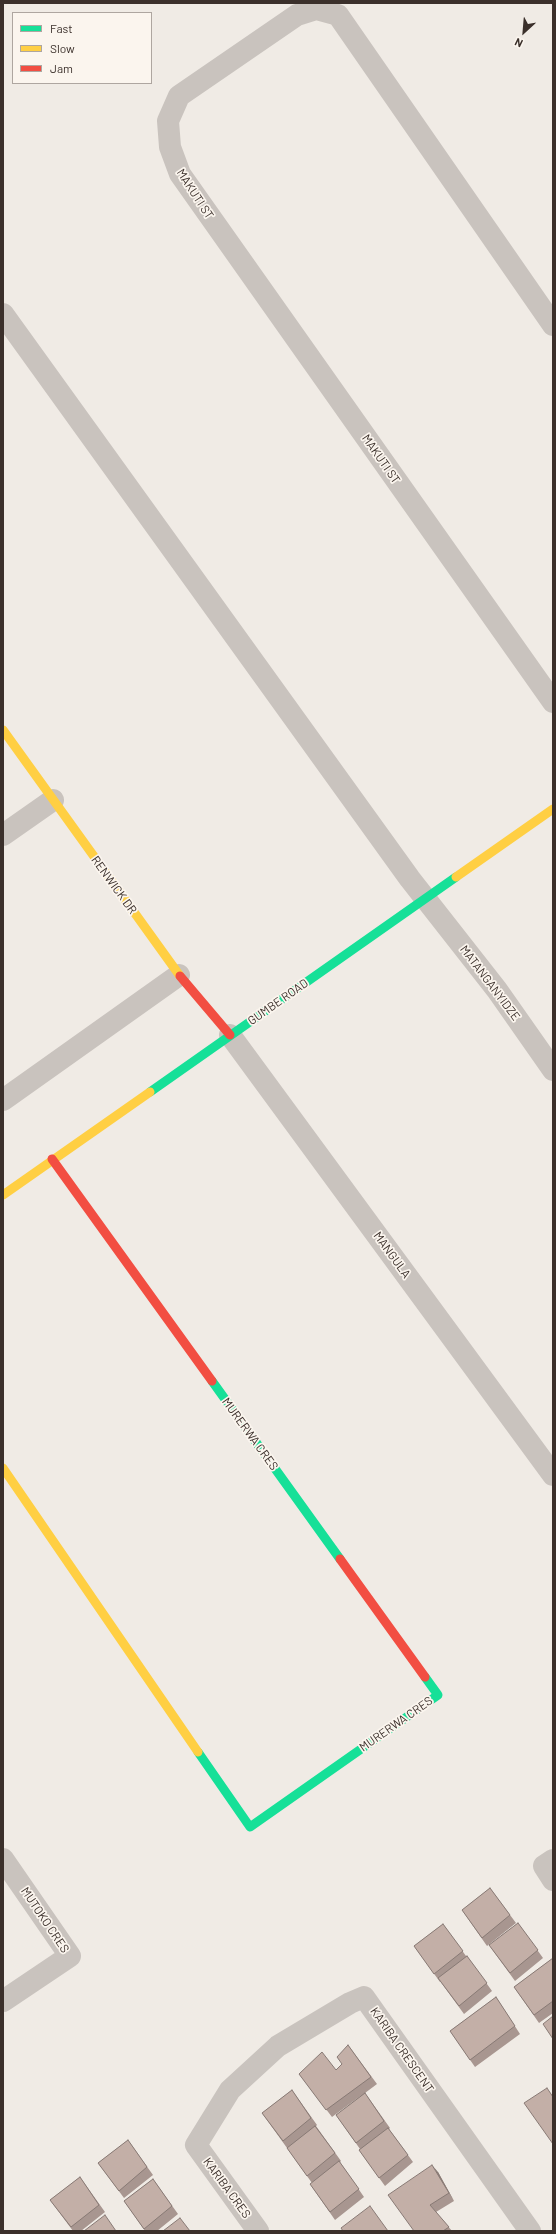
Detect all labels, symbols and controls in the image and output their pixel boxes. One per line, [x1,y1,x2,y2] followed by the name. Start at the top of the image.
[12,12,152,84] legend
[504,12,544,52] north arrow
[50,21,73,35] text: Fast
[512,36,525,51] text: N
[50,41,75,55] text: Slow
[50,61,73,75] text: Jam
[173,166,217,222] street label: MAKUTI ST
[359,432,403,486] street label: MAKUTI ST
[88,853,140,917] street label: RENWICK DR
[457,943,523,1023] street label: MATANGANYIDZE
[245,976,311,1028] street label: GUMBE ROAD
[370,1229,414,1281] street label: MANGULA
[219,1395,281,1473] street label: MURERWA CRES
[357,1693,435,1755] street label: MURERWA CRES
[18,1884,72,1956] street label: MUTOKO CRES
[367,2005,437,2095] street label: KARIBA CRESCENT
[200,2155,254,2221] street label: KARIBA CRES

